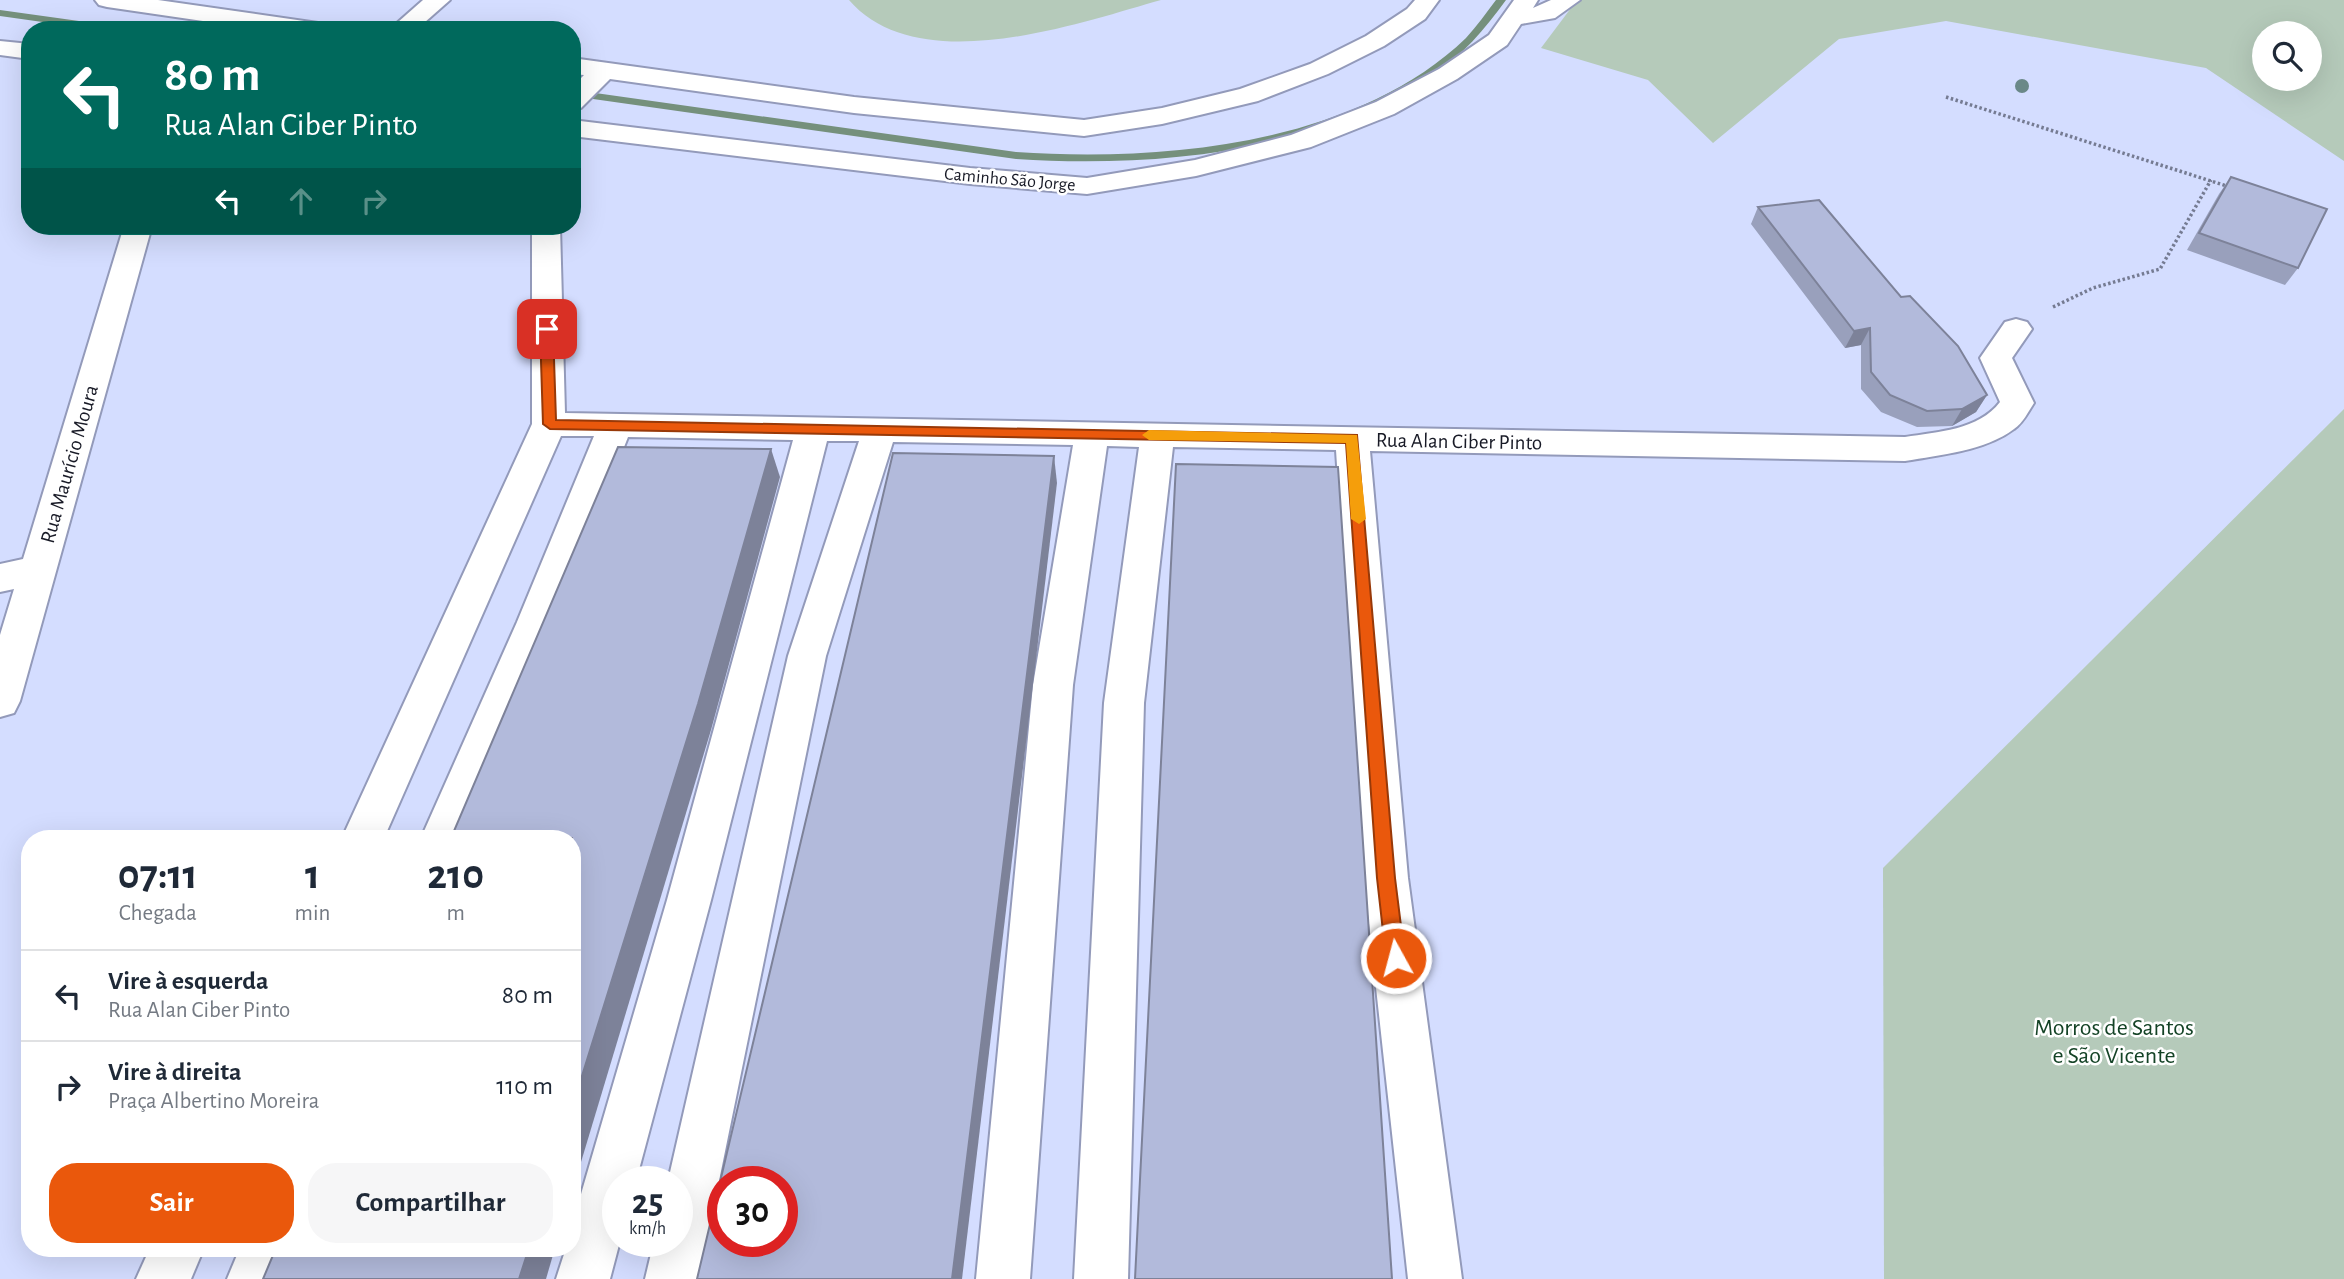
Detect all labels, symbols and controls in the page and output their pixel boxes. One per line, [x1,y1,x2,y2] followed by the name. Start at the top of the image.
[2252,21,2322,91] map controls
[2252,21,2322,91] button: search
[49,49,140,140] icon: left
[164,51,261,100] text: 80 m
[164,109,418,141] text: Rua Alan Ciber Pinto
[944,165,1076,195] street label: Caminho São Jorge
[209,182,247,220] icon: left
[282,182,320,220] icon: ahead
[355,182,393,220] icon: right
[517,299,577,359] pin
[528,310,566,348] icon: arrive
[37,382,102,546] street label: Rua Maurício Moura
[1376,430,1542,453] street label: Rua Alan Ciber Pinto
[118,854,198,896] text: 07:11
[305,854,320,896] text: 1
[427,854,484,896] text: 210
[119,902,197,925] text: Chegada
[295,902,330,925] text: min
[447,902,465,925] text: m
[1359,921,1433,995] position arrow
[108,968,269,994] text: Vire à esquerda
[49,977,87,1015] icon: left
[502,982,553,1008] text: 80 m
[108,999,290,1022] text: Rua Alan Ciber Pinto
[2034,1016,2194,1068] park label: Morros de Santos e São Vicente
[108,1059,242,1085] text: Vire à direita
[49,1068,87,1106] icon: right
[496,1073,553,1099] text: 110 m
[108,1090,319,1113] text: Praça Albertino Moreira
[49,1163,294,1243] button: Sair
[308,1163,553,1243] button: Compartilhar
[707,1166,798,1257] speed limit sign: 30
[632,1185,663,1220] text: 25
[629,1220,666,1238] text: km/h

